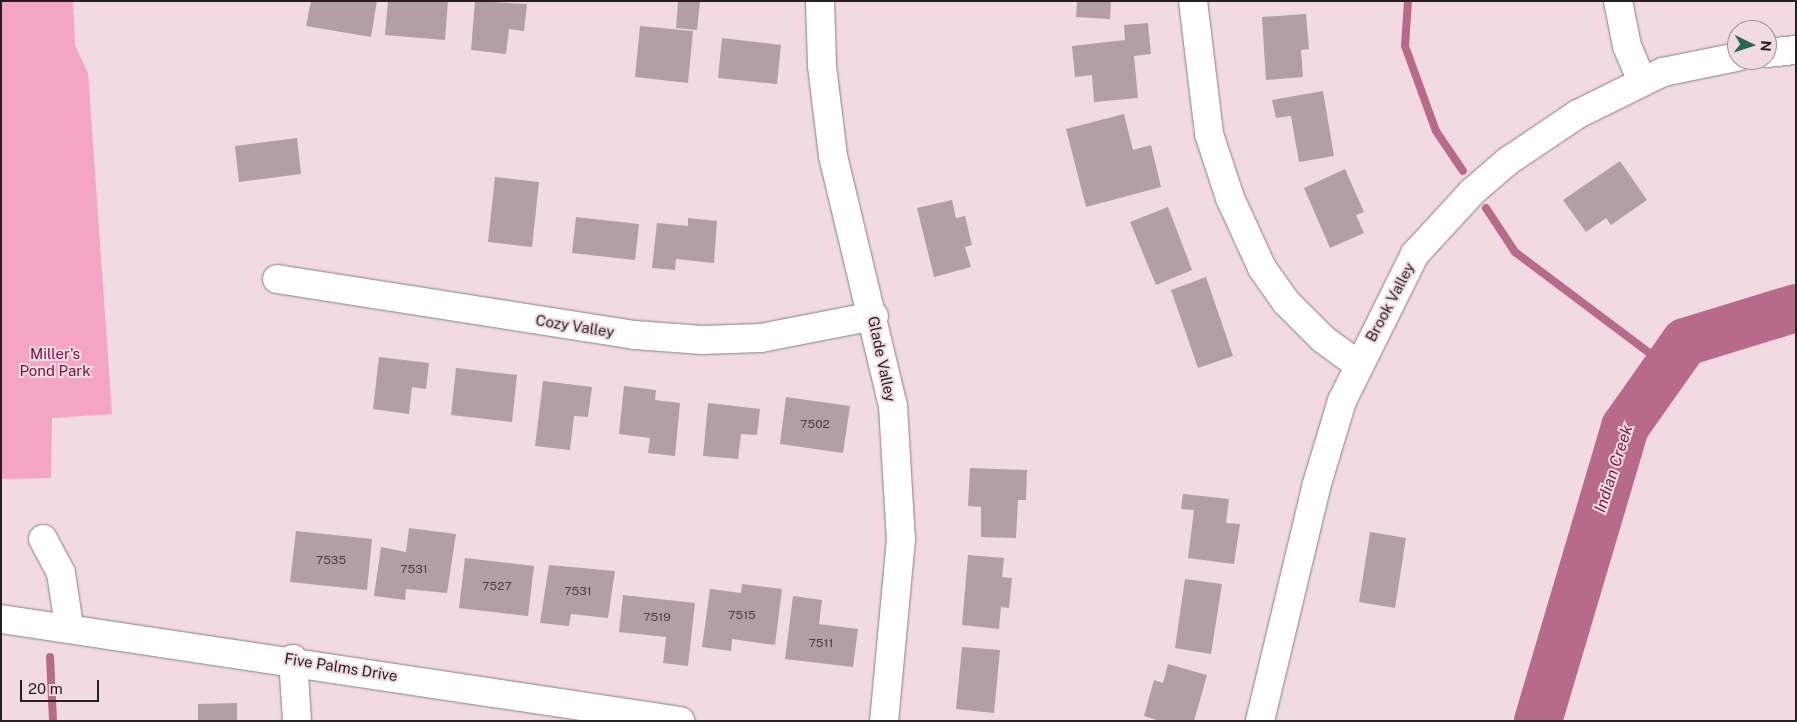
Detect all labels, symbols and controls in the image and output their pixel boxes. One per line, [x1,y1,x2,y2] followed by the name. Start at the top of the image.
[1727,20,1777,70] north arrow
[1758,40,1774,52] text: N
[1362,259,1418,345] street label: Brook Valley
[534,311,616,341] street label: Cozy Valley
[864,314,900,404] street label: Glade Valley
[19,344,91,379] park label: Miller's Pond Park
[800,418,830,432] house number: 7502
[1591,423,1637,515] water label: Indian Creek
[316,554,346,568] house number: 7535
[400,563,428,577] house number: 7531
[482,580,512,594] house number: 7527
[564,585,592,599] house number: 7531
[728,609,756,623] house number: 7515
[643,611,671,625] house number: 7519
[809,637,833,651] house number: 7511
[283,649,399,685] street label: Five Palms Drive
[22,670,101,702] scale bar
[28,680,63,697] text: 20 m

